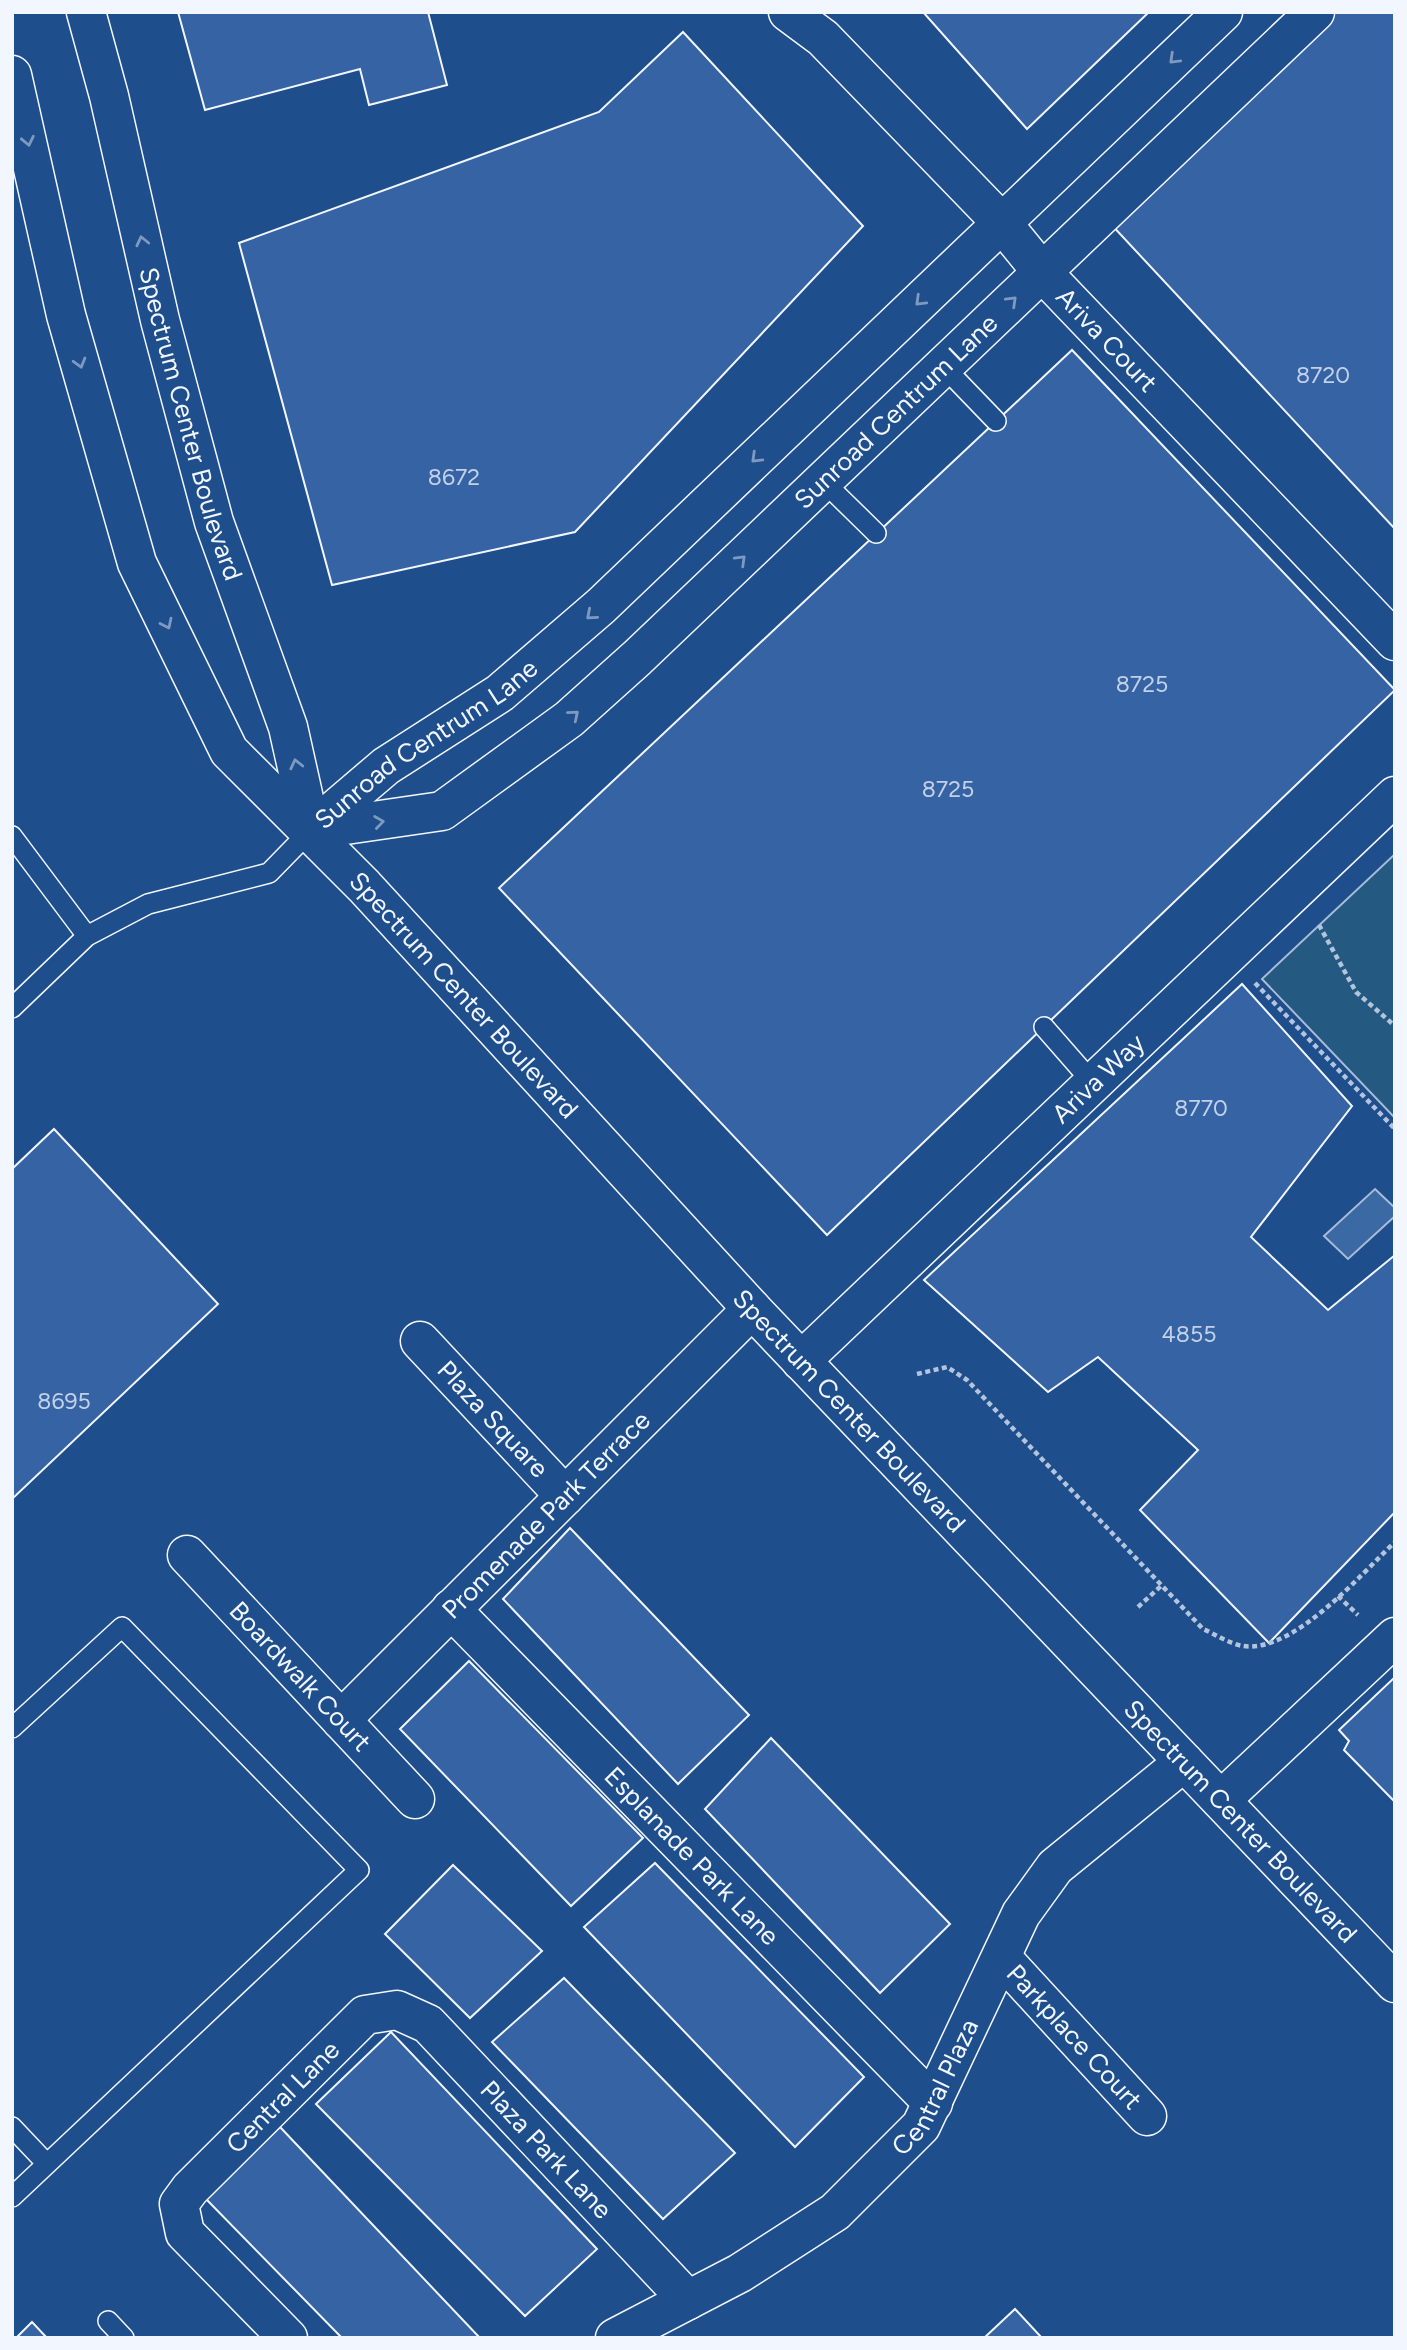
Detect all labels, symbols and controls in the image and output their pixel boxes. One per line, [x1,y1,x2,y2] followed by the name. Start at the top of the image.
[1169,51,1182,64] one-way arrow
[20,135,34,147] one-way arrow
[136,235,150,247] one-way arrow
[132,264,250,585] street label: Spectrum Center Boulevard
[1049,281,1164,399] street label: Ariva Court
[916,292,929,305] one-way arrow
[1003,297,1016,310] one-way arrow
[788,307,1004,516] street label: Sunroad Centrum Lane
[72,357,86,369] one-way arrow
[1296,361,1350,389] house number: 8720
[751,450,764,462] one-way arrow
[428,463,480,491] house number: 8672
[733,555,746,568] one-way arrow
[586,607,599,619] one-way arrow
[158,617,172,629] one-way arrow
[308,652,544,836] street label: Sunroad Centrum Lane
[1116,670,1168,698] house number: 8725
[566,710,579,723] one-way arrow
[290,758,305,770] one-way arrow
[922,775,974,803] house number: 8725
[373,814,385,829] one-way arrow
[343,865,585,1125] street label: Spectrum Center Boulevard
[1045,1027,1151,1130] street label: Ariva Way
[1174,1094,1228,1122] house number: 8770
[726,1283,972,1539] street label: Spectrum Center Boulevard
[1162,1320,1216,1348] house number: 4855
[431,1354,555,1484] street label: Plaza Square
[37,1387,91,1415] house number: 8695
[435,1404,657,1626] street label: Promenade Park Terrace
[223,1595,378,1758] street label: Boardwalk Court
[1117,1693,1364,1949] street label: Spectrum Center Boulevard
[598,1760,786,1952] street label: Esplanade Park Lane
[1000,1958,1149,2116] street label: Parkplace Court
[885,2014,985,2162] street label: Central Plaza
[219,2034,346,2160] street label: Central Lane
[474,2074,619,2225] street label: Plaza Park Lane

